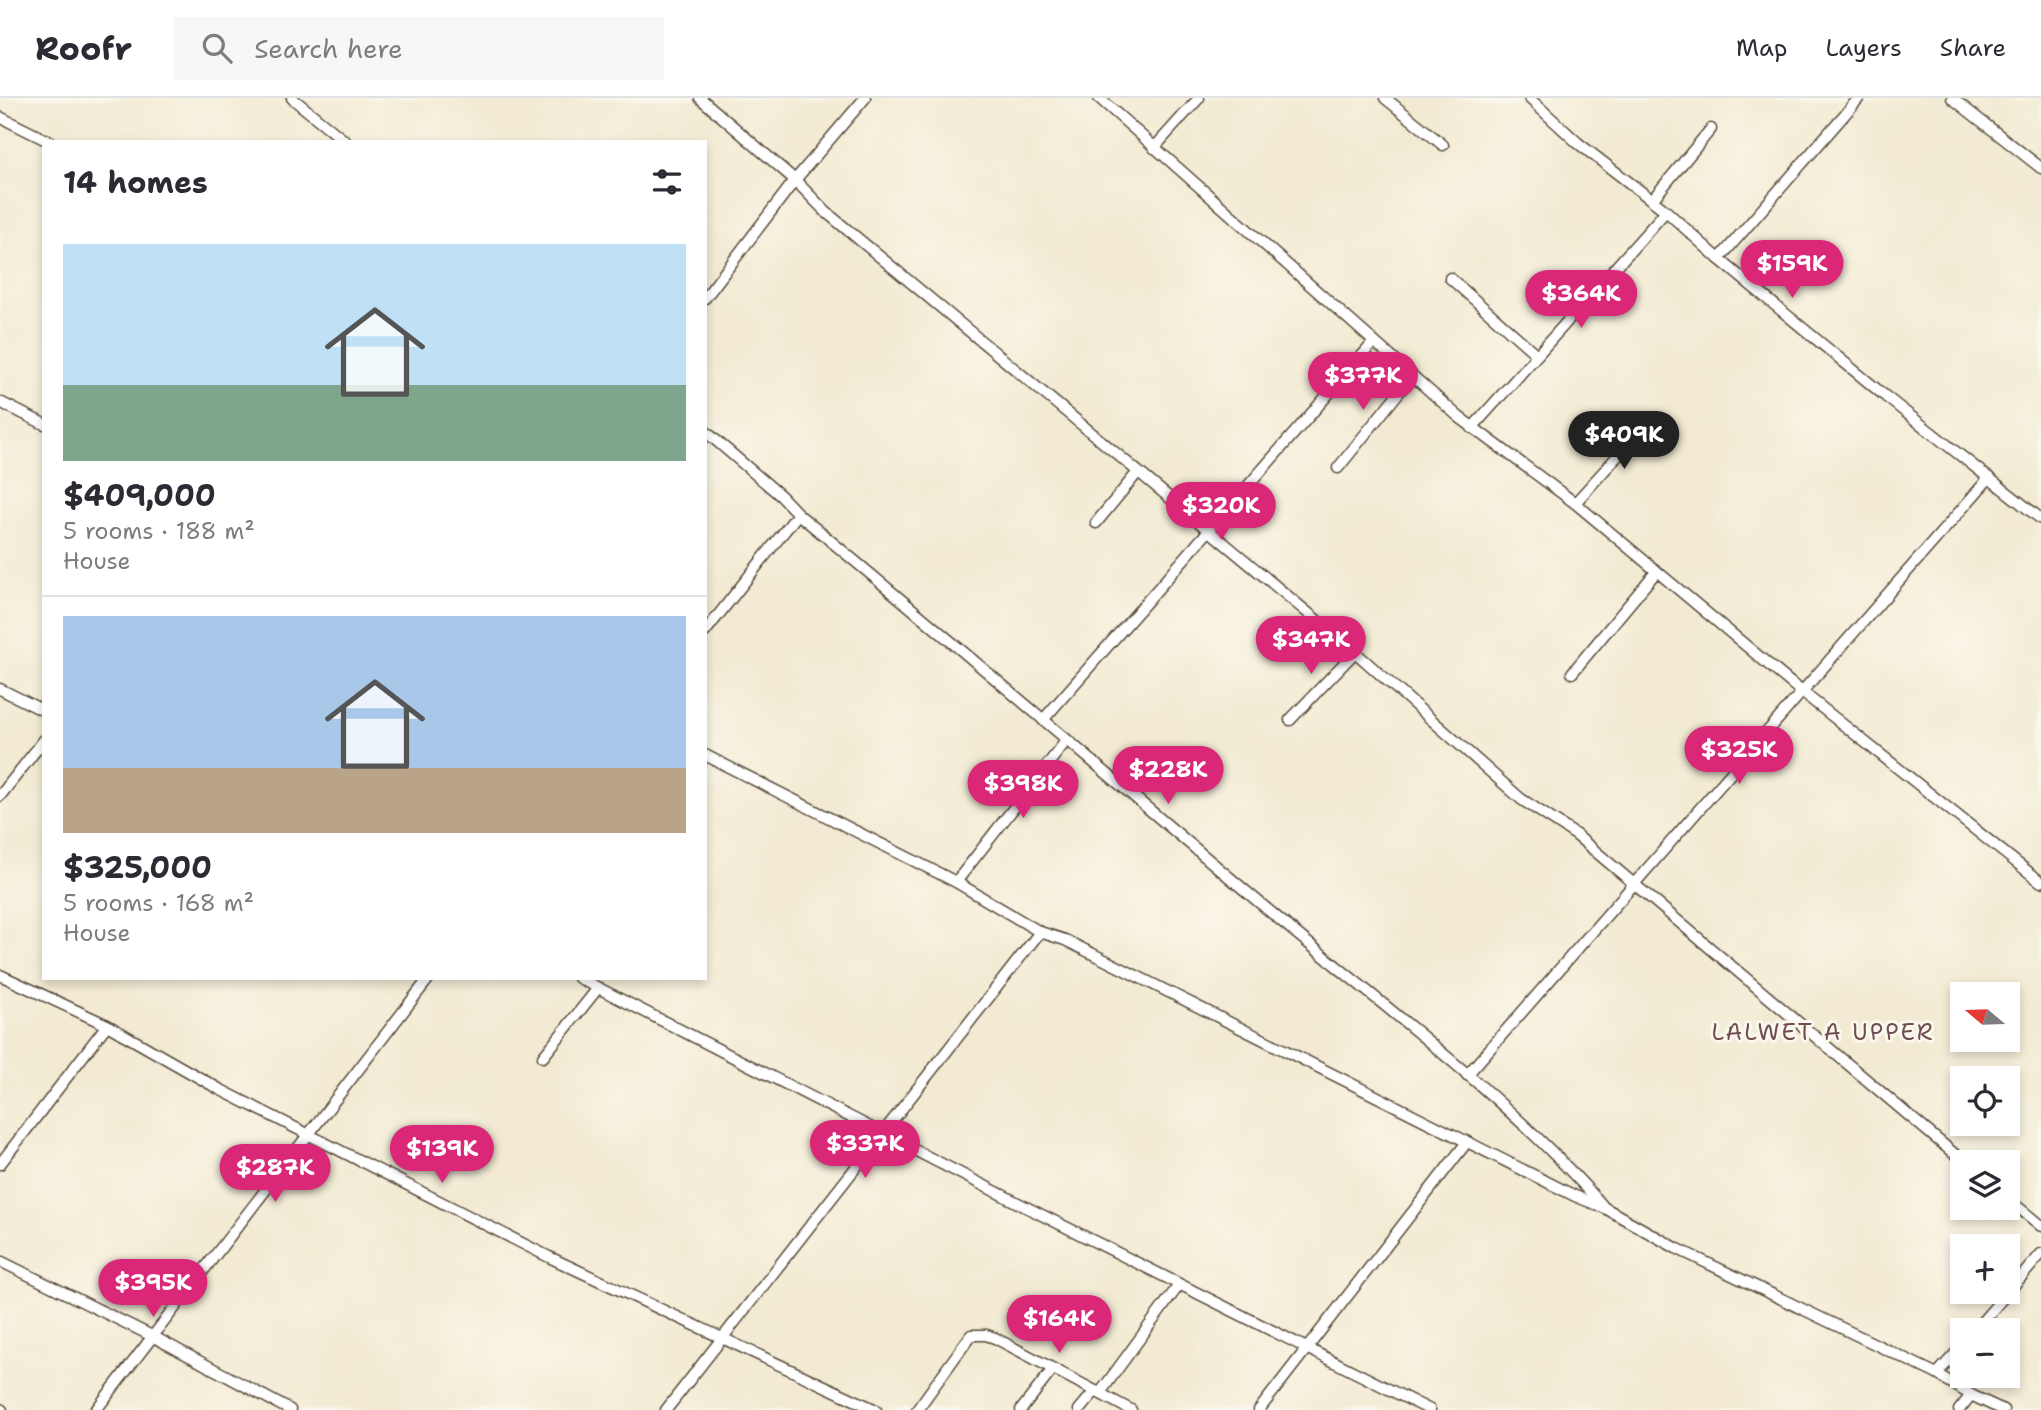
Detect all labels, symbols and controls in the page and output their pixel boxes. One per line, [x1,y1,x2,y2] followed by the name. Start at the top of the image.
[174,17,664,80] search box
[35,26,132,71] text: Roofr
[198,29,236,67] icon: search
[254,31,403,66] text: Search here
[1736,32,1787,64] text: Map
[1825,32,1902,64] text: Layers
[1940,32,2006,64] text: Share
[63,162,208,203] text: 14 homes
[648,163,686,201] icon: filters
[1743,240,1841,300] pin: $159K
[1756,248,1828,278] text: $159K
[1532,271,1630,330] pin: $364K
[1541,278,1621,308] text: $364K
[312,289,438,415] icon: home
[1314,352,1412,412] pin: $377K
[1324,360,1402,390] text: $377K
[1575,412,1673,471] pin: $409K
[1584,419,1664,449] text: $409K
[63,475,216,516] text: $409,000
[1172,482,1270,542] pin: $320K
[1182,490,1260,520] text: $320K
[63,516,255,546] text: 5 rooms · 188 m²
[63,546,131,576] text: House
[1262,616,1360,676] pin: $347K
[1272,624,1350,654] text: $347K
[312,661,438,787] icon: home
[1690,726,1788,786] pin: $325K
[1701,734,1778,764] text: $325K
[1119,746,1217,806] pin: $228K
[1129,754,1207,784] text: $228K
[974,760,1072,820] pin: $398K
[984,768,1062,798] text: $398K
[63,847,212,888] text: $325,000
[63,888,254,918] text: 5 rooms · 168 m²
[63,918,131,948] text: House
[1950,982,2020,1052] north arrow
[1950,982,2020,1388] map controls
[1712,1017,1934,1047] district label: LALWET A UPPER
[1950,1066,2020,1136] button: locate
[816,1121,914,1180] pin: $337K
[393,1126,491,1185] pin: $139K
[826,1128,904,1158] text: $337K
[406,1133,478,1163] text: $139K
[226,1144,324,1204] pin: $287K
[1950,1150,2020,1220] button: layers
[236,1152,314,1182] text: $287K
[1950,1234,2020,1304] button: +
[104,1260,202,1319] pin: $395K
[114,1267,192,1297] text: $395K
[1010,1296,1108,1355] pin: $164K
[1023,1303,1095,1333] text: $164K
[1950,1318,2020,1388] button: −

